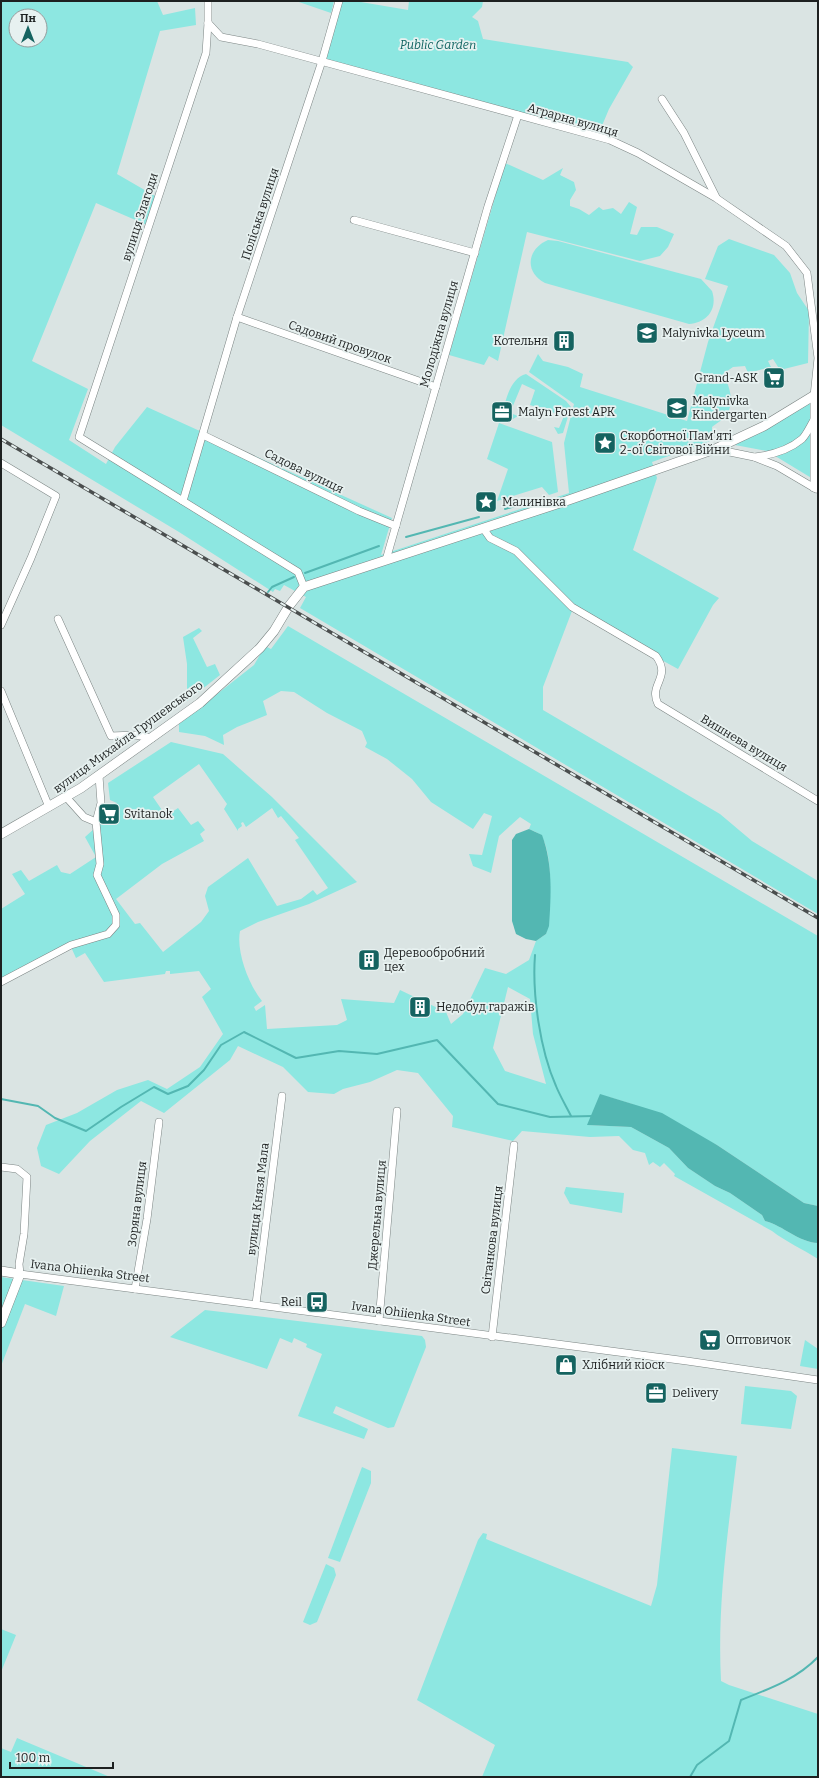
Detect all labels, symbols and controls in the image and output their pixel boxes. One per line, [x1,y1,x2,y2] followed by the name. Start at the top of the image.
[8,8,48,48] north arrow
[20,12,37,25] text: Пн
[400,38,476,52] park label: Public Garden
[526,100,620,140] street label: Аграрна вулиця
[238,166,282,262] street label: Поліська вулиця
[119,171,161,263] street label: вулиця Злагоди
[417,279,461,389] street label: Молодіжна вулиця
[286,318,394,366] street label: Садовий провулок
[634,320,660,346] school or university icon: Malynivka Lyceum
[662,326,765,340] place label: Malynivka Lyceum
[551,328,577,354] building icon: Котельня
[494,334,548,348] place label: Котельня
[761,365,787,391] supermarket icon: Grand-ASK
[694,371,758,385] place label: Grand-ASK
[692,394,767,422] place label: Malynivka Kindergarten
[664,395,690,421] school or university icon: Malynivka Kindergarten
[489,399,515,425] office icon: Malyn Forest APK
[518,405,616,419] place label: Malyn Forest APK
[620,429,732,457] place label: Скорботної Пам'яті 2-ої Світової Війни
[592,430,618,456] place icon: Скорботної Пам'яті 2-ої Світової Війни
[262,446,346,496] street label: Садова вулиця
[473,489,499,515] place icon: Малинівка
[502,495,566,509] place label: Малинівка
[51,678,206,796] street label: вулиця Михайла Грушевського
[698,712,790,775] street label: Вишнева вулиця
[96,801,122,827] supermarket icon: Svitanok
[124,807,173,821] place label: Svitanok
[384,946,485,974] place label: Деревообробний цех
[356,947,382,973] building icon: Деревообробний цех
[407,994,433,1020] building icon: Недобуд гаражів
[436,1000,535,1014] place label: Недобуд гаражів
[244,1142,272,1256] street label: вулиця Князя Мала
[365,1159,389,1270] street label: Джерельна вулиця
[125,1160,149,1248] street label: Зоряна вулиця
[478,1185,506,1295] street label: Світанкова вулиця
[30,1257,151,1285] street label: Ivana Ohiienka Street
[304,1289,330,1315] bus stop icon: Reil
[281,1295,303,1309] place label: Reil
[351,1299,472,1329] street label: Ivana Ohiienka Street
[697,1327,723,1353] supermarket icon: Оптовичок
[726,1333,791,1347] place label: Оптовичок
[553,1352,579,1378] shop icon: Хлібний кіоск
[582,1358,665,1372] place label: Хлібний кіоск
[643,1380,669,1406] office icon: Delivery
[672,1386,719,1400] place label: Delivery
[10,1744,113,1770] scale bar
[16,1751,51,1765] text: 100 m

